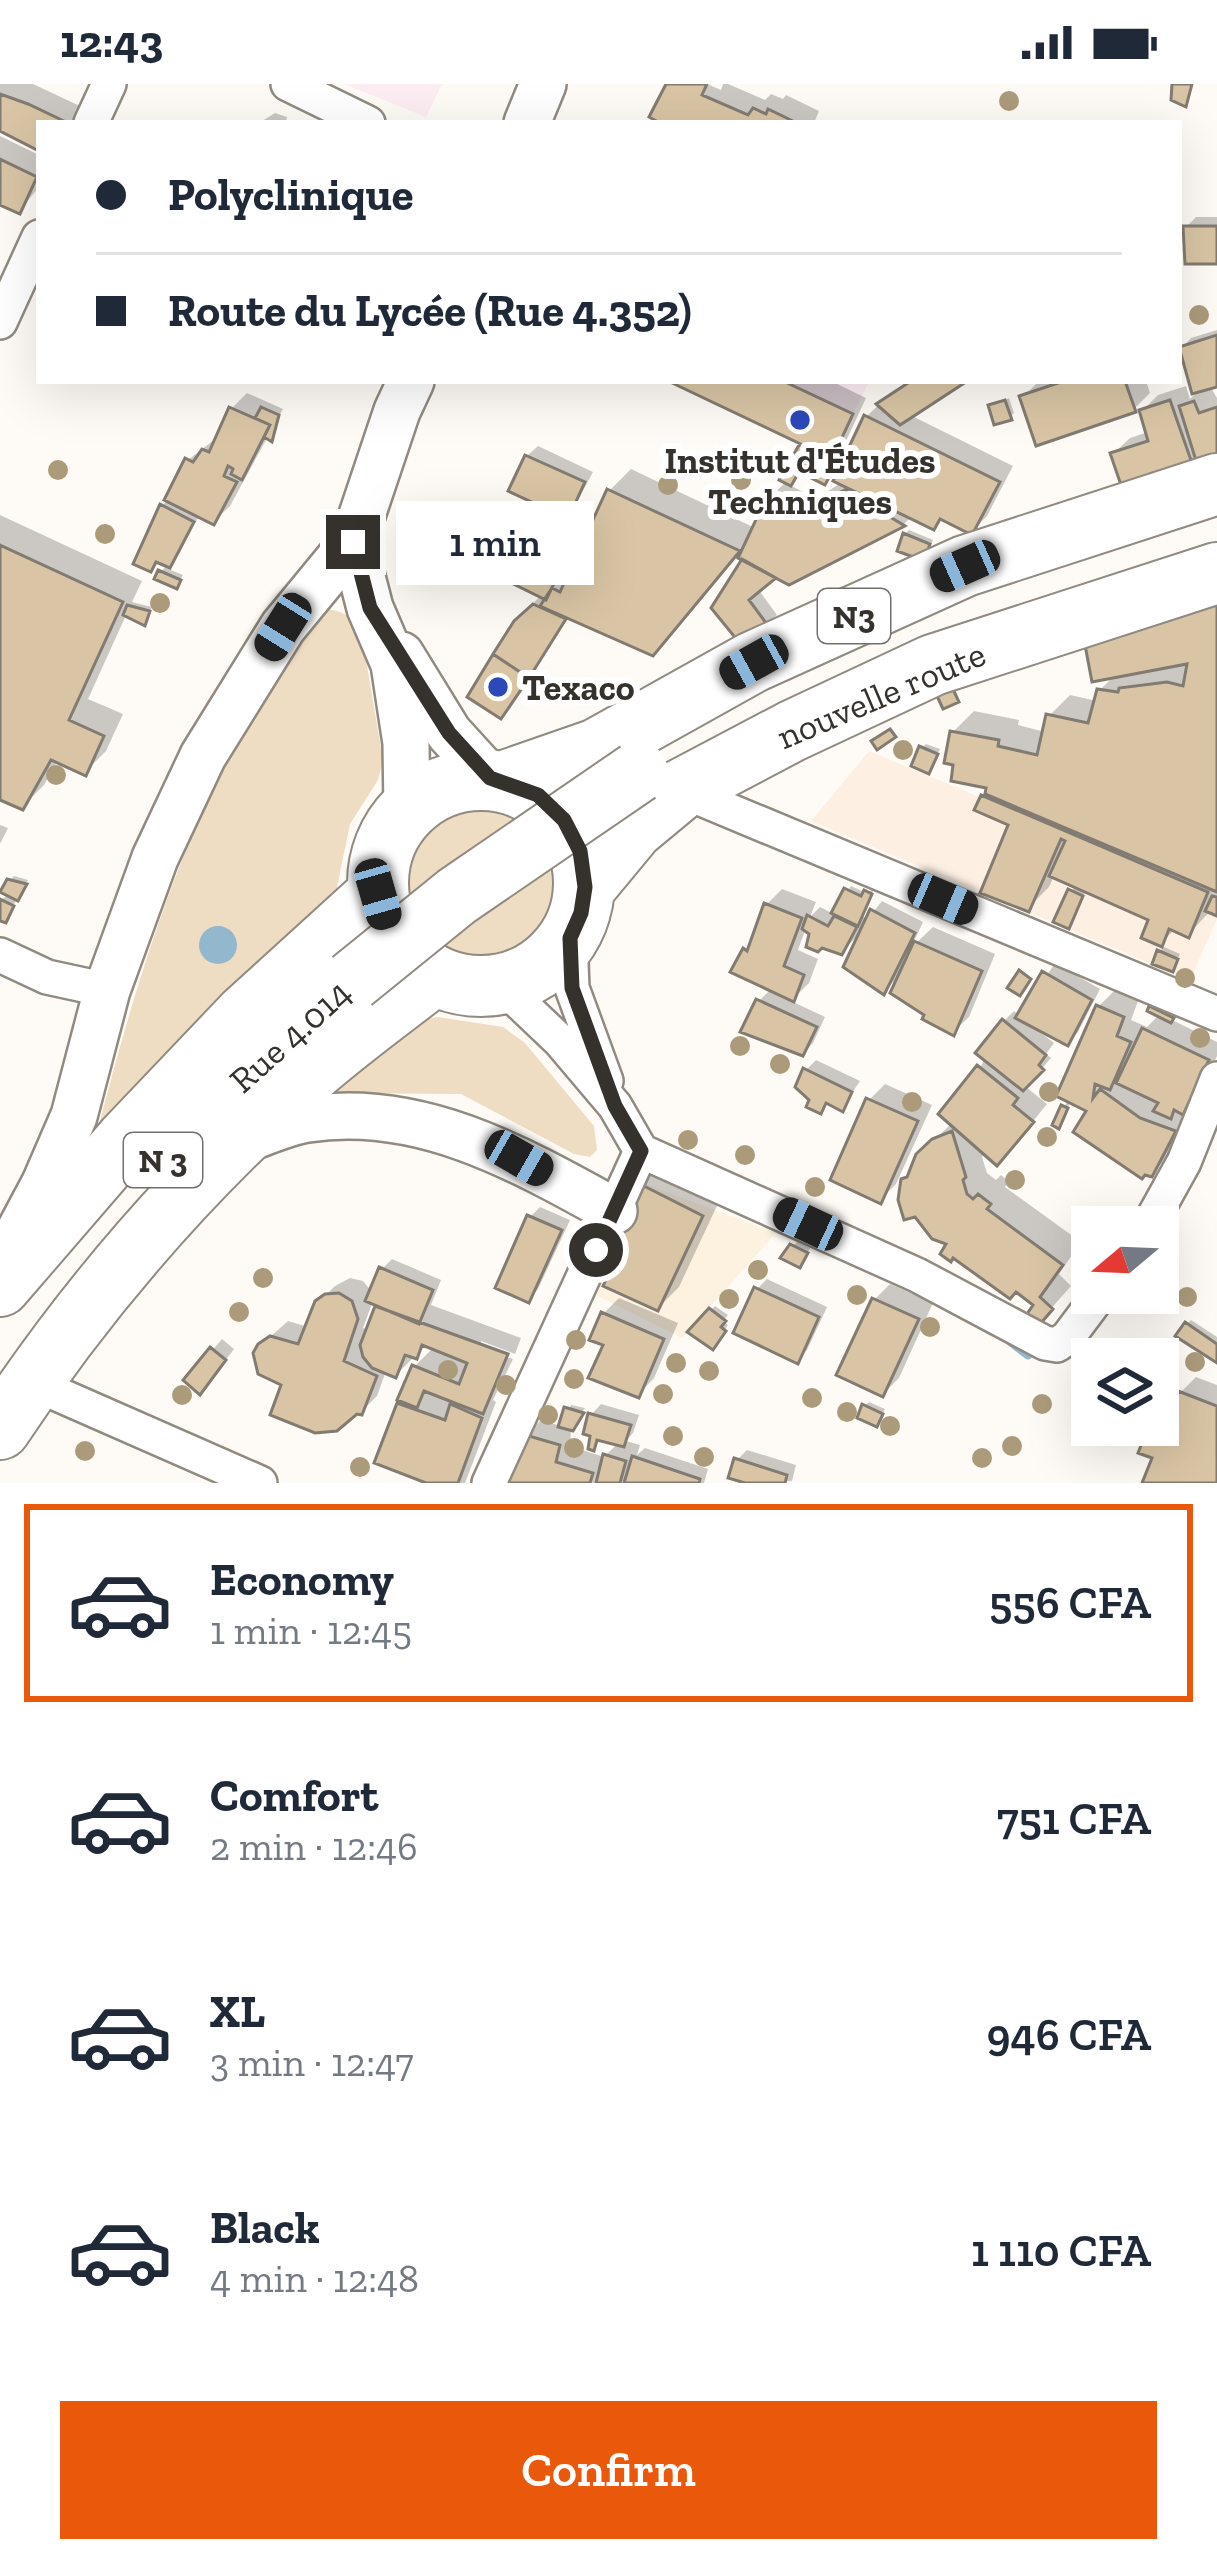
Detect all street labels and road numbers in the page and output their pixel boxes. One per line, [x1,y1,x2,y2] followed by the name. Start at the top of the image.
[818,589,890,643] road number: N3
[771,632,991,758] street label: nouvelle route
[221,970,359,1102] street label: Rue 4.014
[124,1133,202,1187] road number: N 3

